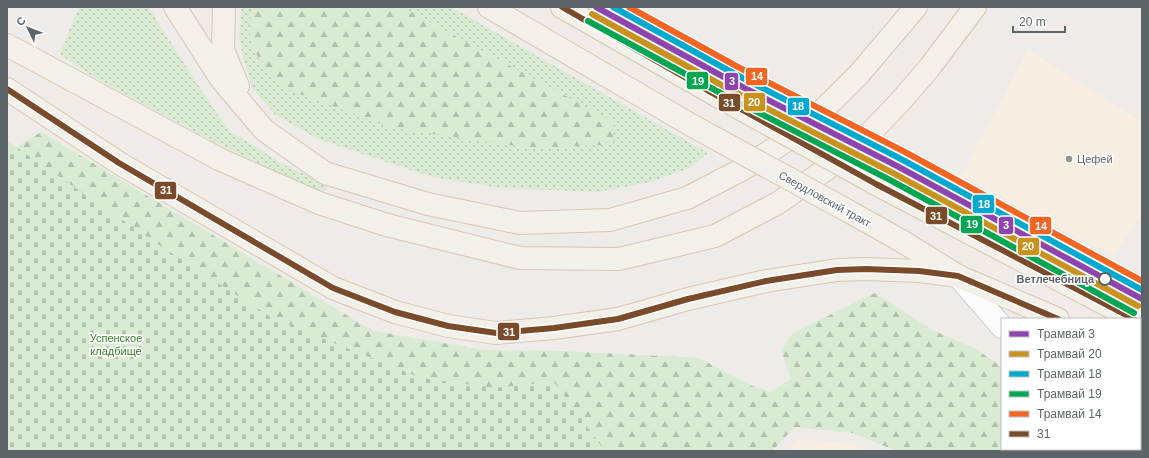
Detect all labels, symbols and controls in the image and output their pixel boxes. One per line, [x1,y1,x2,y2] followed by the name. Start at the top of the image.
[8,8,48,48] north arrow
[1013,8,1065,34] scale bar
[14,14,28,28] text: С
[1019,15,1046,29] text: 20 m
[745,67,768,86] line badge: 14
[751,70,764,82] text: 14
[686,71,709,90] line badge: 19
[724,72,739,91] line badge: 3
[692,75,704,87] text: 19
[729,75,735,87] text: 3
[743,92,766,112] line badge: 20
[718,93,741,112] line badge: 31
[748,96,760,108] text: 20
[723,97,735,109] text: 31
[787,97,810,116] line badge: 18
[792,100,804,112] text: 18
[1077,153,1113,165] place label: Цефей
[1064,154,1074,164] marker: Цефей
[777,169,873,229] street label: Свердловский тракт
[154,181,177,200] line badge: 31
[160,184,172,196] text: 31
[972,194,995,214] line badge: 18
[978,198,990,210] text: 18
[925,206,948,225] line badge: 31
[930,210,942,222] text: 31
[960,215,983,234] line badge: 19
[998,216,1014,235] line badge: 3
[1029,216,1052,235] line badge: 14
[966,218,978,230] text: 19
[1003,219,1009,231] text: 3
[1035,220,1048,232] text: 14
[1017,237,1040,256] line badge: 20
[1022,240,1034,252] text: 20
[1098,272,1112,286] marker: Ветлечебница
[1017,273,1095,285] place label: Ветлечебница
[1001,318,1141,450] legend
[497,322,520,341] line badge: 31
[503,326,515,338] text: 31
[1037,327,1095,341] text: Трамвай 3
[90,332,142,357] park label: Успенское кладбище
[1037,347,1102,361] text: Трамвай 20
[1037,367,1102,381] text: Трамвай 18
[1037,387,1102,401] text: Трамвай 19
[1037,407,1102,421] text: Трамвай 14
[1037,427,1051,441] text: 31

